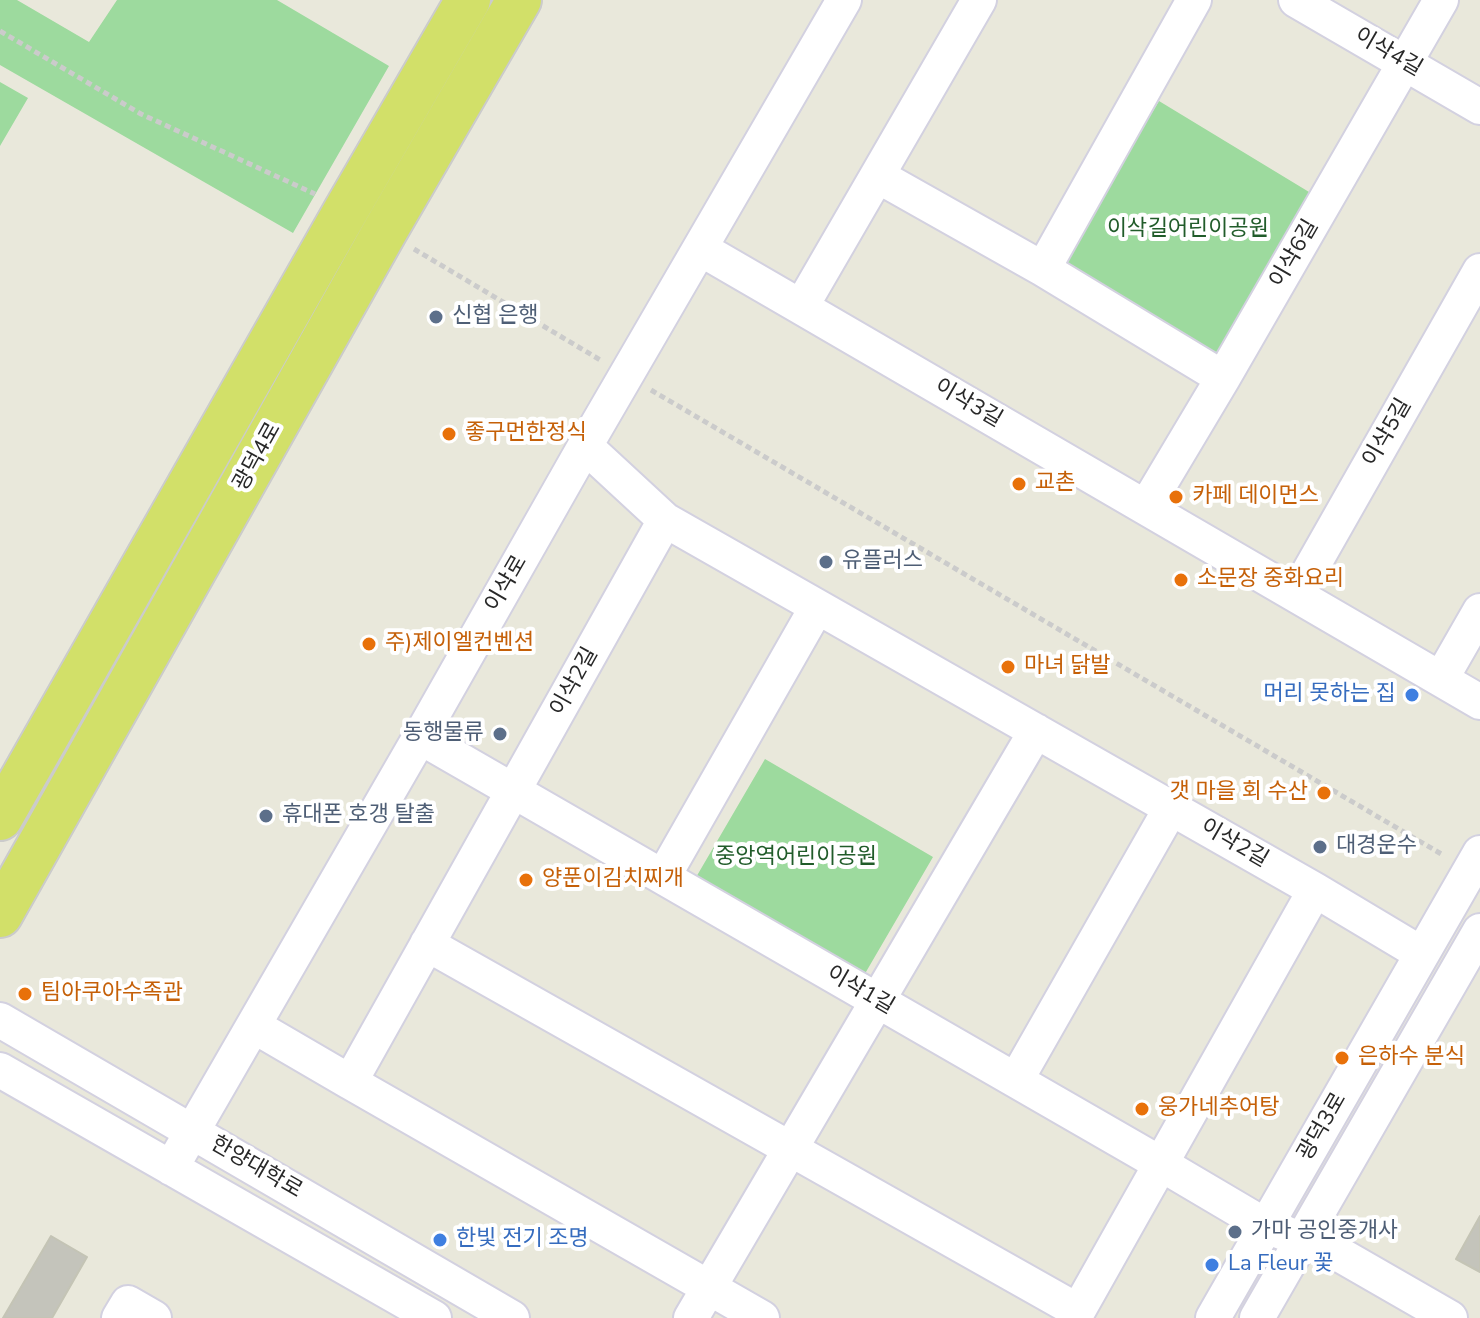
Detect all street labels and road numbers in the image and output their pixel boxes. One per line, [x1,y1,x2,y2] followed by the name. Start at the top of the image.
[1349,23,1427,83] street label: 이삭4길
[1265,215,1325,293] street label: 이삭6길
[929,374,1007,434] street label: 이삭3길
[1358,394,1418,472] street label: 이삭5길
[229,418,287,496] street label: 광덕4로
[480,551,534,617] street label: 이삭로
[546,643,604,721] street label: 이삭2길
[1195,814,1273,874] street label: 이삭2길
[821,961,899,1021] street label: 이삭1길
[1293,1088,1353,1166] street label: 광덕3로
[206,1131,306,1205] street label: 한양대학로

